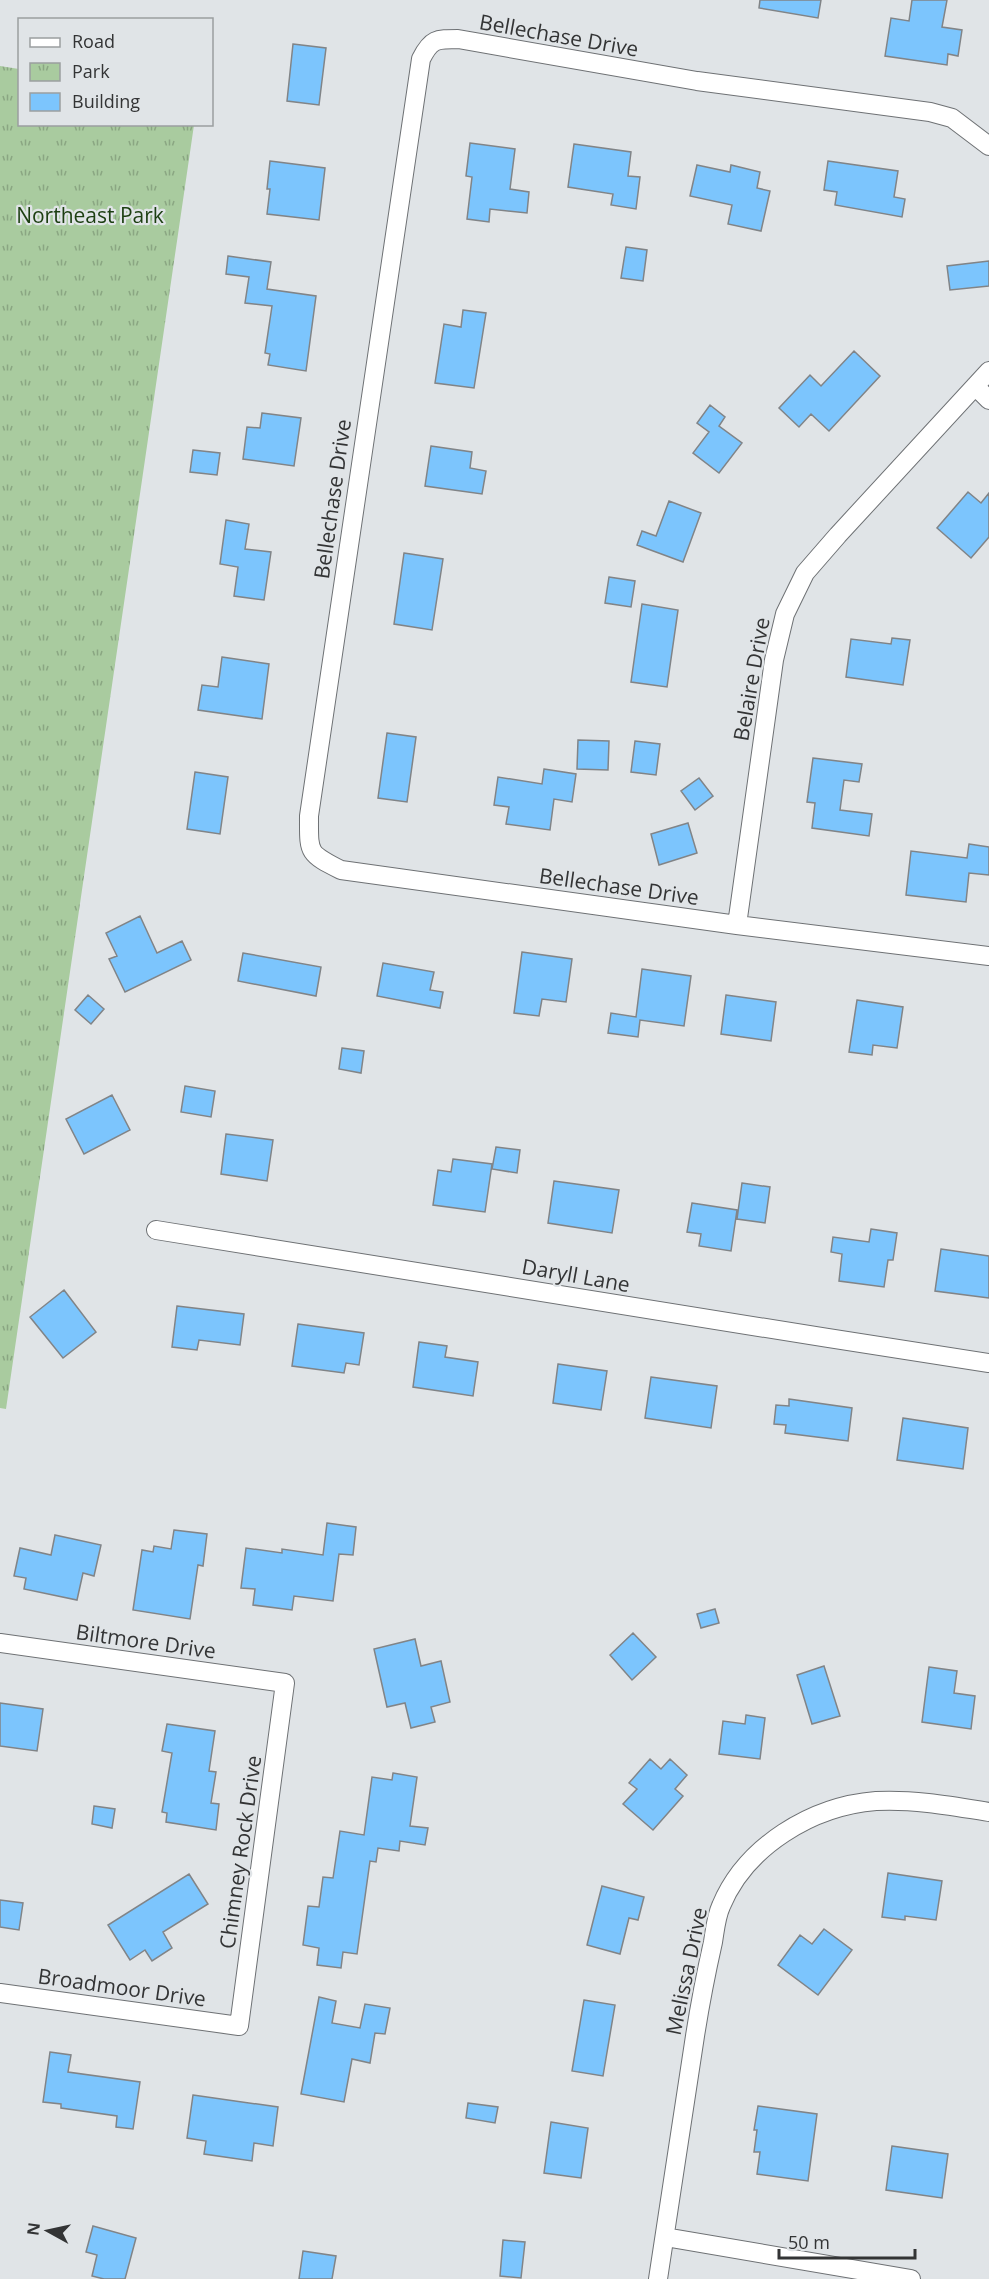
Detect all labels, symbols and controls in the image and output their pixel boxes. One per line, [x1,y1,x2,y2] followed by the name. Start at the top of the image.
[477,7,641,63] street label: Bellechase Drive
[18,18,213,126] legend
[72,29,115,53] text: Road
[72,59,110,83] text: Park
[72,89,140,113] text: Building
[16,201,164,229] park label: Northeast Park
[307,417,357,581] street label: Bellechase Drive
[726,615,776,743] street label: Belaire Drive
[537,861,701,911] street label: Bellechase Drive
[520,1252,632,1298] street label: Daryll Lane
[74,1617,218,1665] street label: Biltmore Drive
[213,1753,267,1951] street label: Chimney Rock Drive
[659,1905,713,2037] street label: Melissa Drive
[36,1961,208,2013] street label: Broadmoor Drive
[18,2201,78,2261] north arrow
[21,2221,45,2237] text: N
[779,2222,916,2260] scale bar
[788,2230,830,2254] text: 50 m

